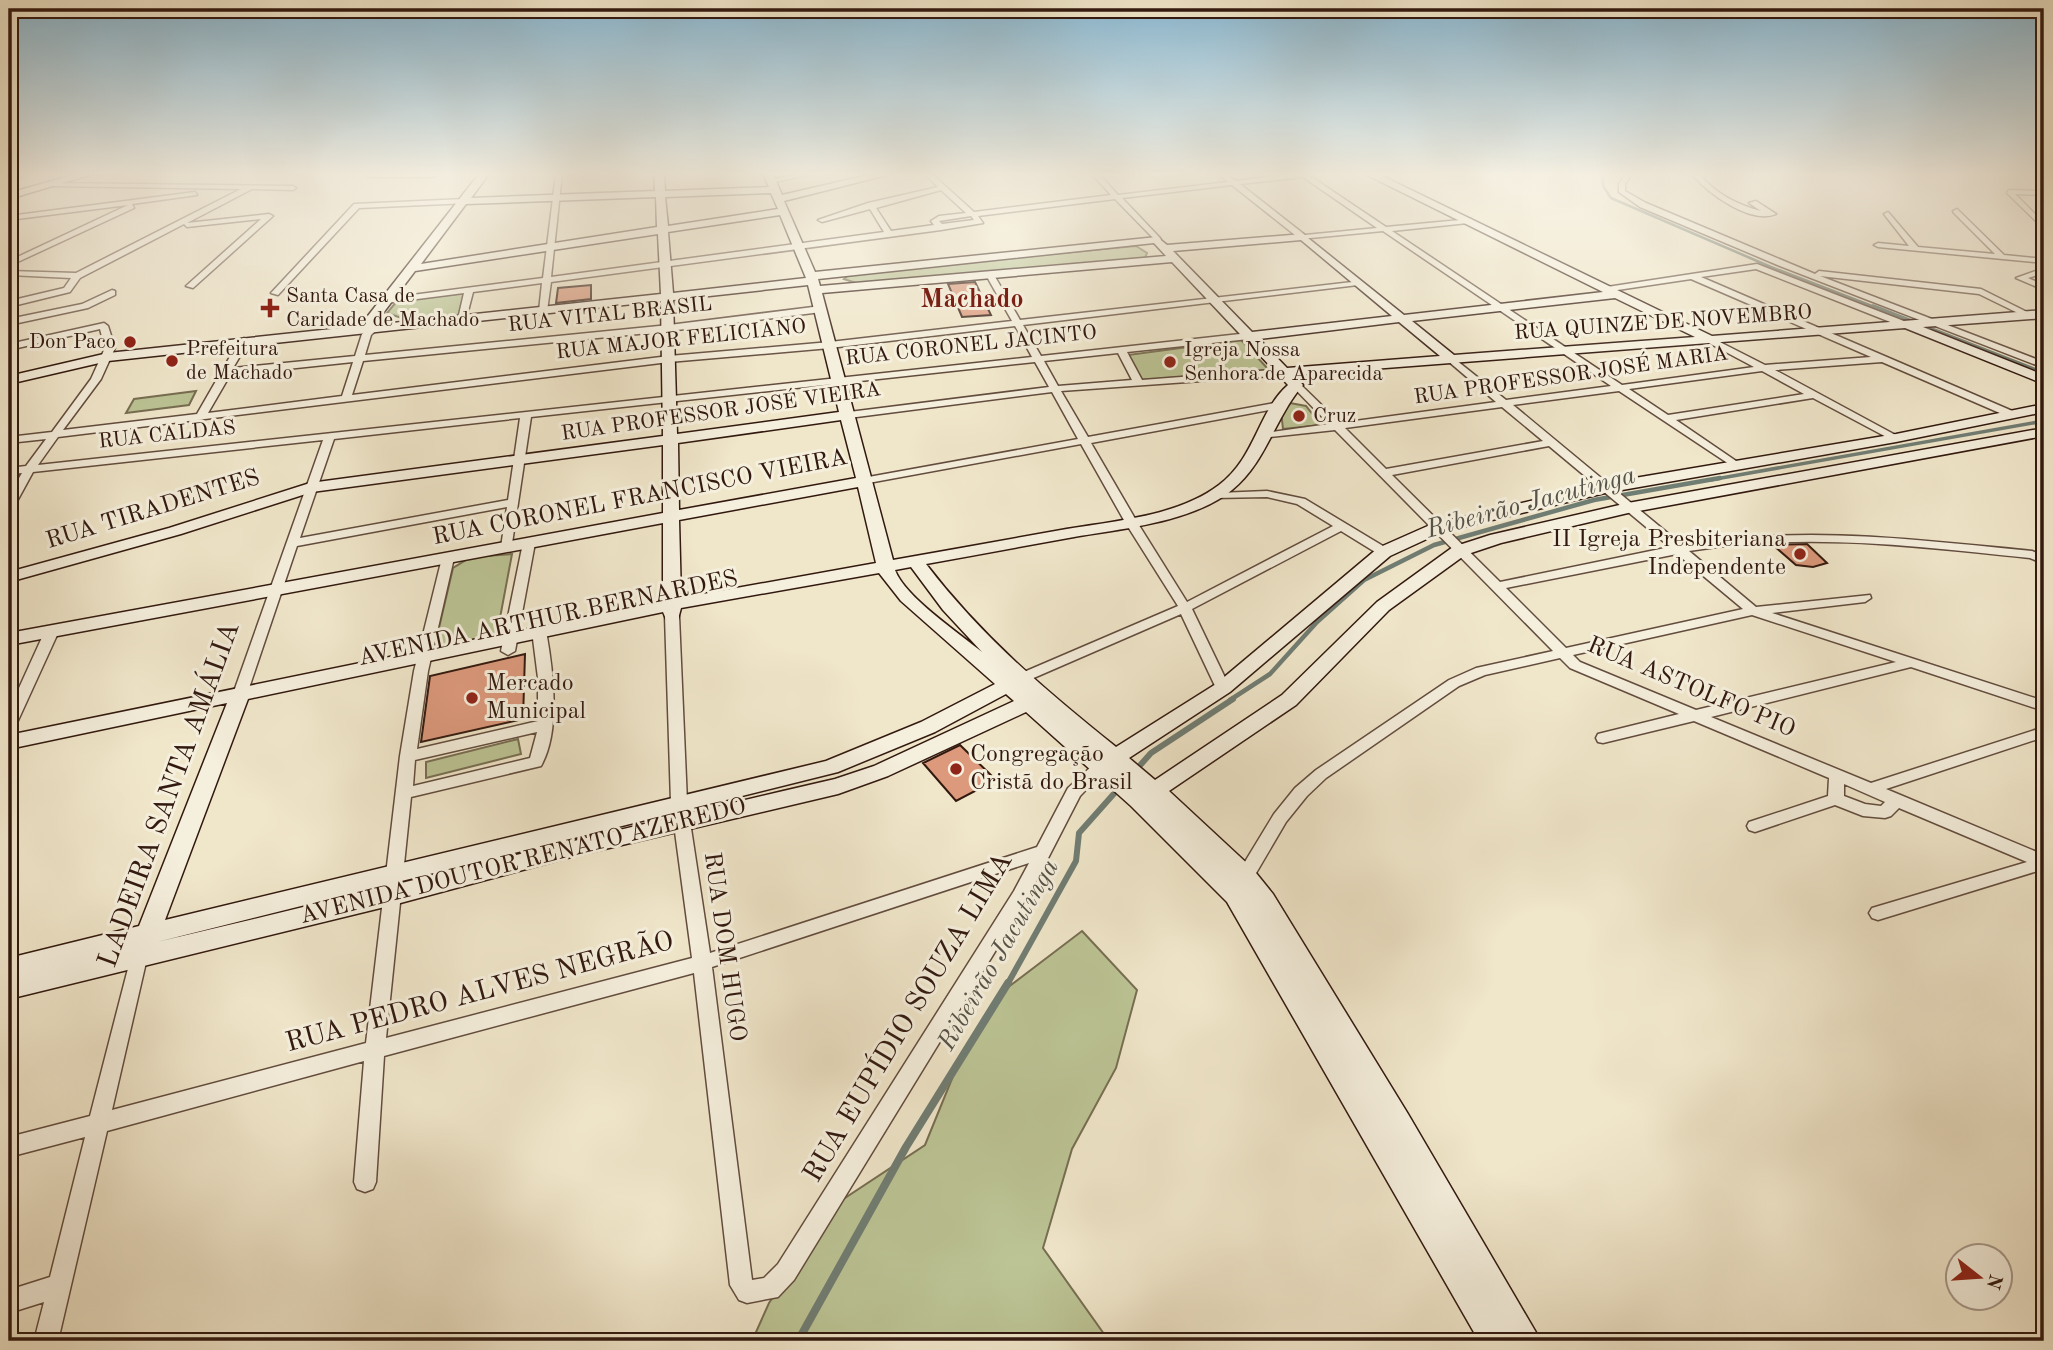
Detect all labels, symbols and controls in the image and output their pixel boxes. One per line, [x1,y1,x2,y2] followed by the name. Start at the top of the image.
[286,286,479,331] place label: Santa Casa de Caridade de Machado
[920,287,1024,313] district label: Machado
[507,294,713,336] street label: RUA VITAL BRASIL
[260,298,280,318] marker: Santa Casa de Caridade de Machado
[1513,302,1813,344] street label: RUA QUINZE DE NOVEMBRO
[555,316,807,364] street label: RUA MAJOR FELICIANO
[844,322,1098,370] street label: RUA CORONEL JACINTO
[29,332,116,353] place label: Don Paco
[122,334,138,350] marker: Don Paco
[186,339,293,384] place label: Prefeitura de Machado
[1184,340,1383,385] place label: Igreja Nossa Senhora de Aparecida
[1412,340,1730,408] street label: RUA PROFESSOR JOSÉ MARIA
[164,353,180,369] marker: Prefeitura de Machado
[1162,354,1178,370] marker: Igreja Nossa Senhora de Aparecida
[559,375,882,445] street label: RUA PROFESSOR JOSÉ VIEIRA
[1313,406,1356,427] place label: Cruz
[1291,408,1307,424] marker: Cruz
[97,417,237,453] street label: RUA CALDAS
[430,446,850,550] street label: RUA CORONEL FRANCISCO VIEIRA
[1422,463,1639,544] water label: Ribeirão Jacutinga
[43,466,263,554] street label: RUA TIRADENTES
[1552,528,1786,580] place label: II Igreja Presbiteriana Independente
[1792,546,1808,562] marker: II Igreja Presbiteriana Independente
[356,567,740,671] street label: AVENIDA ARTHUR BERNARDES
[90,617,246,972] street label: LADEIRA SANTA AMÁLIA
[1584,633,1798,743] street label: RUA ASTOLFO PIO
[486,672,586,724] place label: Mercado Municipal
[464,690,480,706] marker: Mercado Municipal
[970,743,1133,795] place label: Congregação Cristã do Brasil
[948,761,964,777] marker: Congregação Cristã do Brasil
[297,795,749,929] street label: AVENIDA DOUTOR RENATO AZEREDO
[795,846,1019,1188] street label: RUA EUPÍDIO SOUZA LIMA
[699,851,749,1043] street label: RUA DOM HUGO
[933,855,1064,1056] water label: Ribeirão Jacutinga
[282,923,677,1058] street label: RUA PEDRO ALVES NEGRÃO
[1944,1242,2014,1312] north arrow
[1982,1272,2004,1291] text: N

